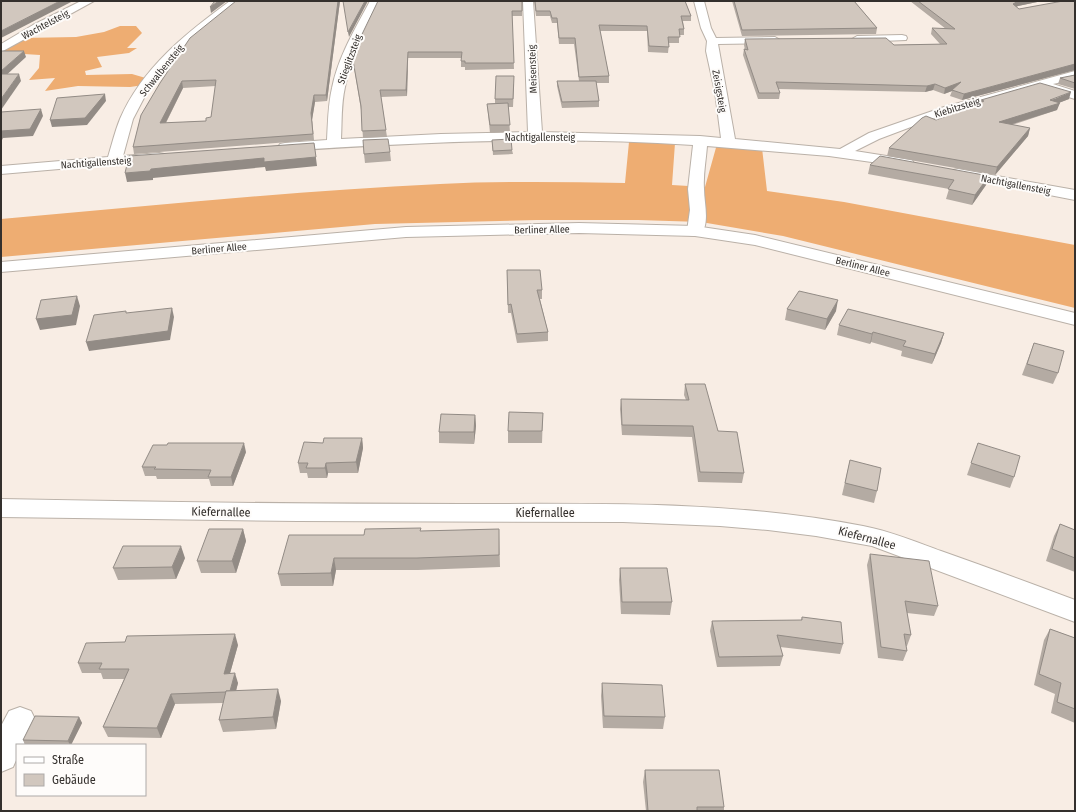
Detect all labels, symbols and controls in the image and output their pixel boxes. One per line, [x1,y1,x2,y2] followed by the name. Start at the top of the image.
[20,7,71,42] street label: Wachtelsteig
[335,32,365,86] street label: Stieglitzsteig
[137,42,187,99] street label: Schwalbensteig
[526,44,540,93] street label: Meisensteig
[709,69,729,114] street label: Zeisigsteig
[933,95,982,121] street label: Kiebitzsteig
[505,132,576,144] street label: Nachtigallensteig
[60,155,132,171] street label: Nachtigallensteig
[980,172,1052,198] street label: Nachtigallensteig
[514,224,570,236] street label: Berliner Allee
[191,241,247,257] street label: Berliner Allee
[834,254,891,280] street label: Berliner Allee
[191,504,251,520] street label: Kiefernallee
[515,506,575,520] street label: Kiefernallee
[837,524,897,552] street label: Kiefernallee
[16,744,146,796] legend
[52,753,84,767] text: Straße
[52,773,96,787] text: Gebäude

